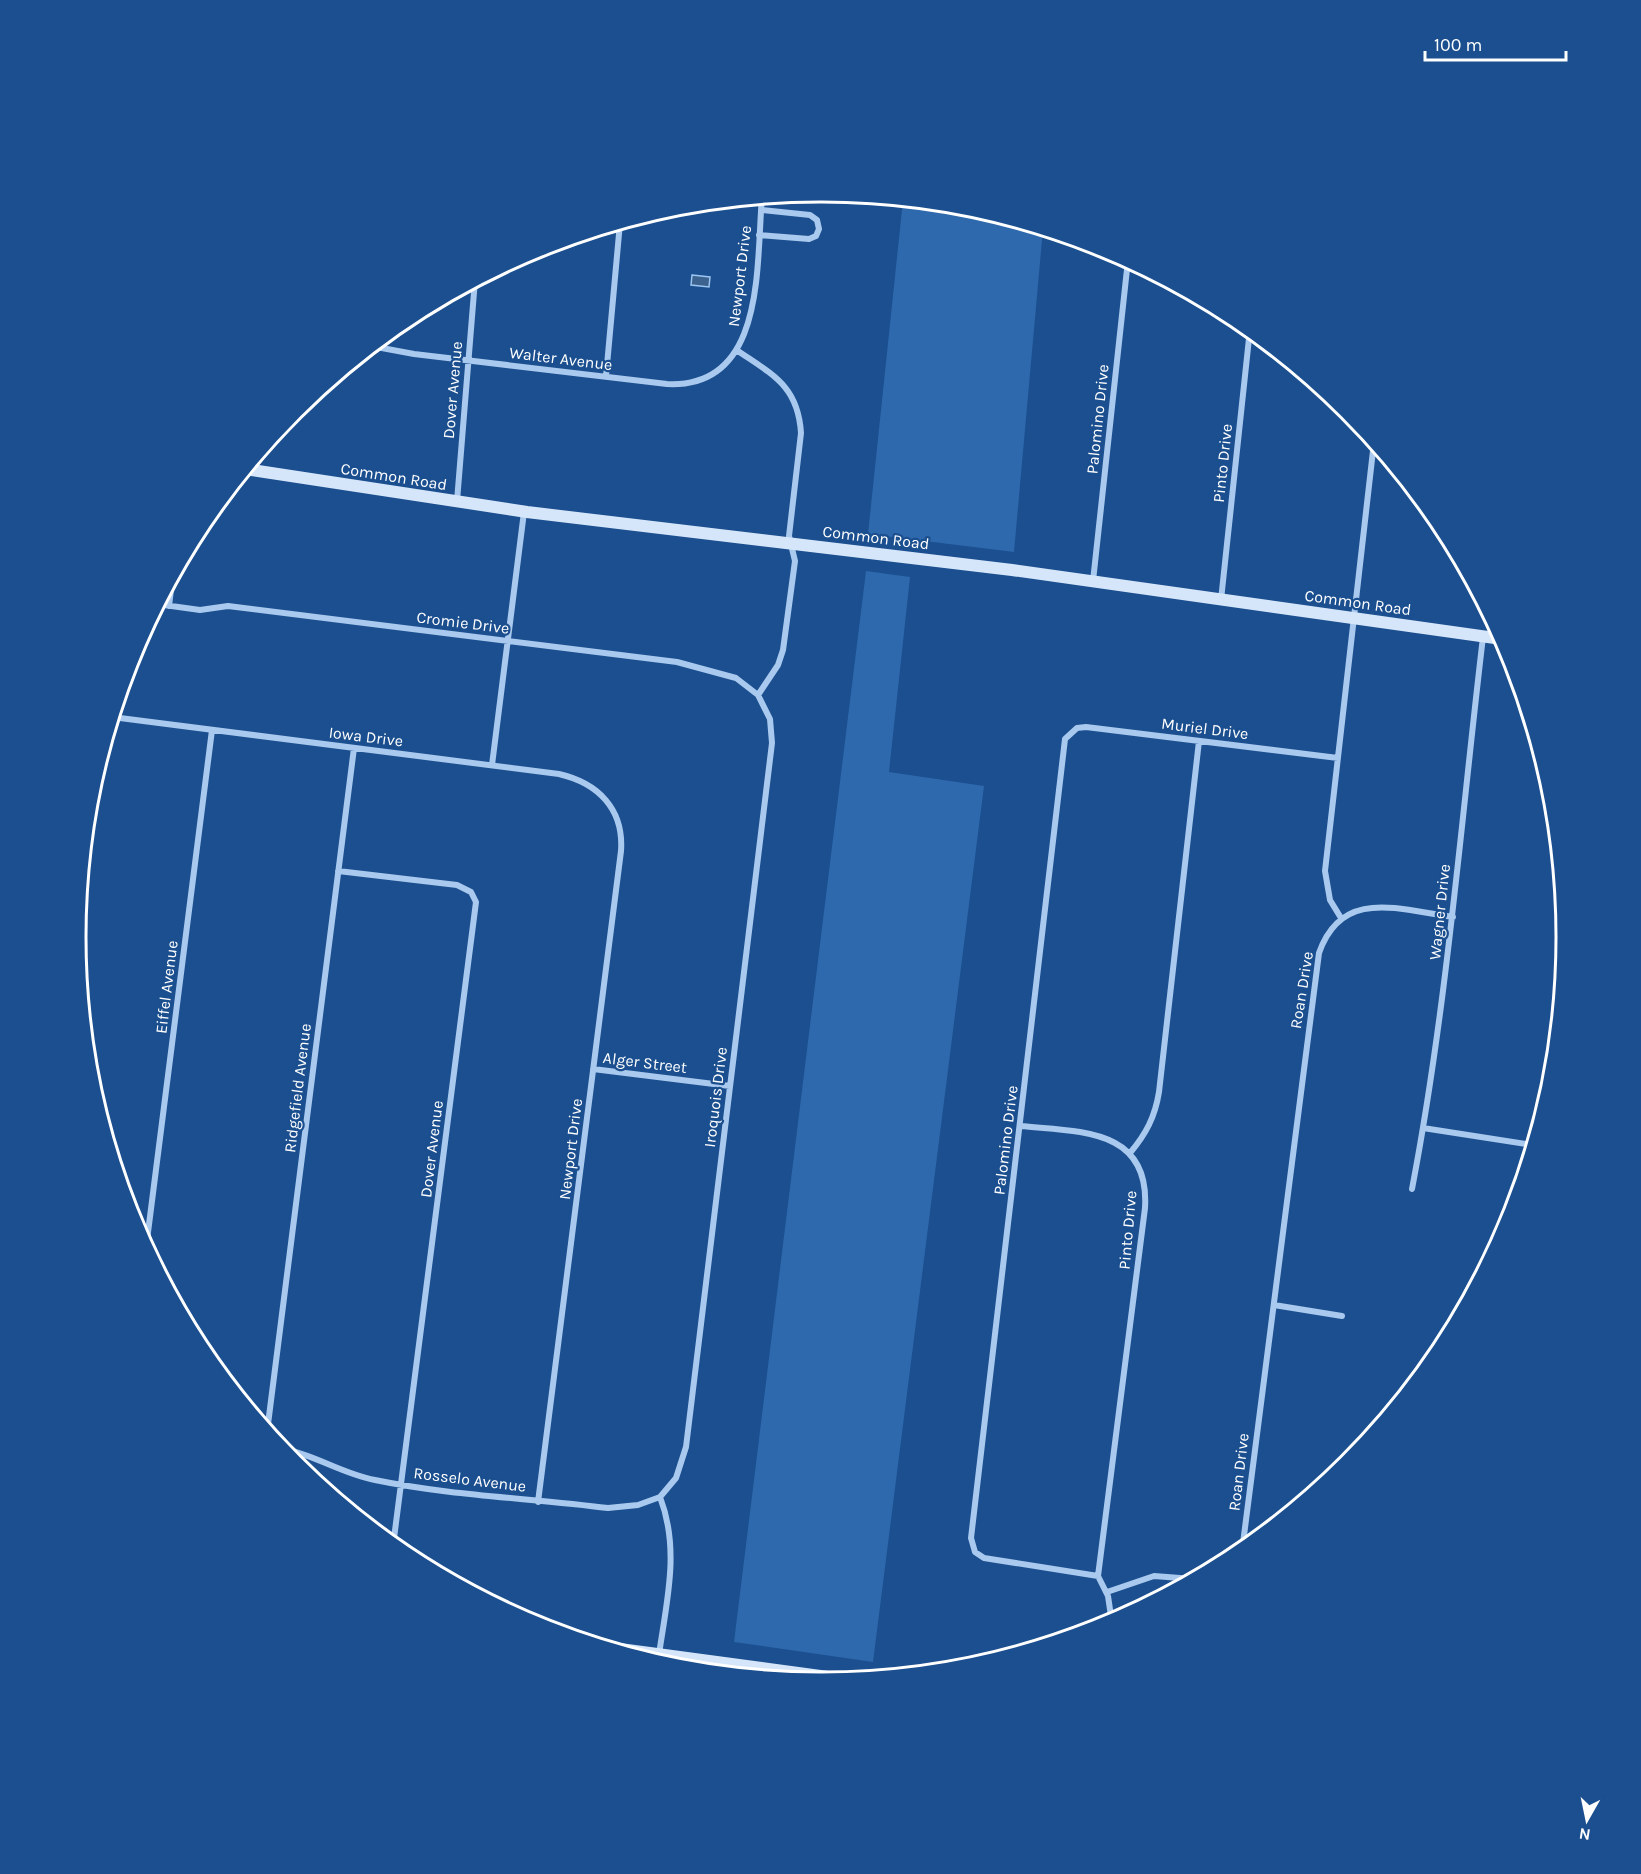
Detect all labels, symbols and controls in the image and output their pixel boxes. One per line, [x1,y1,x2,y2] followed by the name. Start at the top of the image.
[1425,24,1566,62] scale bar
[1434,34,1482,56] text: 100 m
[724,224,755,328] street label: Newport Drive
[439,340,466,440] street label: Dover Avenue
[508,343,613,374] street label: Walter Avenue
[1082,363,1113,475] street label: Palomino Drive
[1209,423,1236,503] street label: Pinto Drive
[339,459,449,494] street label: Common Road
[821,522,930,553] street label: Common Road
[1303,586,1412,619] street label: Common Road
[415,607,510,638] street label: Cromie Drive
[1160,714,1250,743] street label: Muriel Drive
[328,723,404,750] street label: Iowa Drive
[1425,863,1454,961] street label: Wagner Drive
[151,939,182,1035] street label: Eiffel Avenue
[1286,950,1317,1030] street label: Roan Drive
[280,1022,315,1154] street label: Ridgefield Avenue
[700,1046,731,1148] street label: Iroquois Drive
[602,1048,688,1077] street label: Alger Street
[989,1084,1022,1196] street label: Palomino Drive
[555,1097,586,1201] street label: Newport Drive
[416,1099,447,1199] street label: Dover Avenue
[1115,1190,1140,1270] street label: Pinto Drive
[1224,1432,1253,1512] street label: Roan Drive
[413,1463,527,1496] street label: Rosselo Avenue
[1557,1790,1617,1850] north arrow
[1578,1824,1592,1845] text: N

